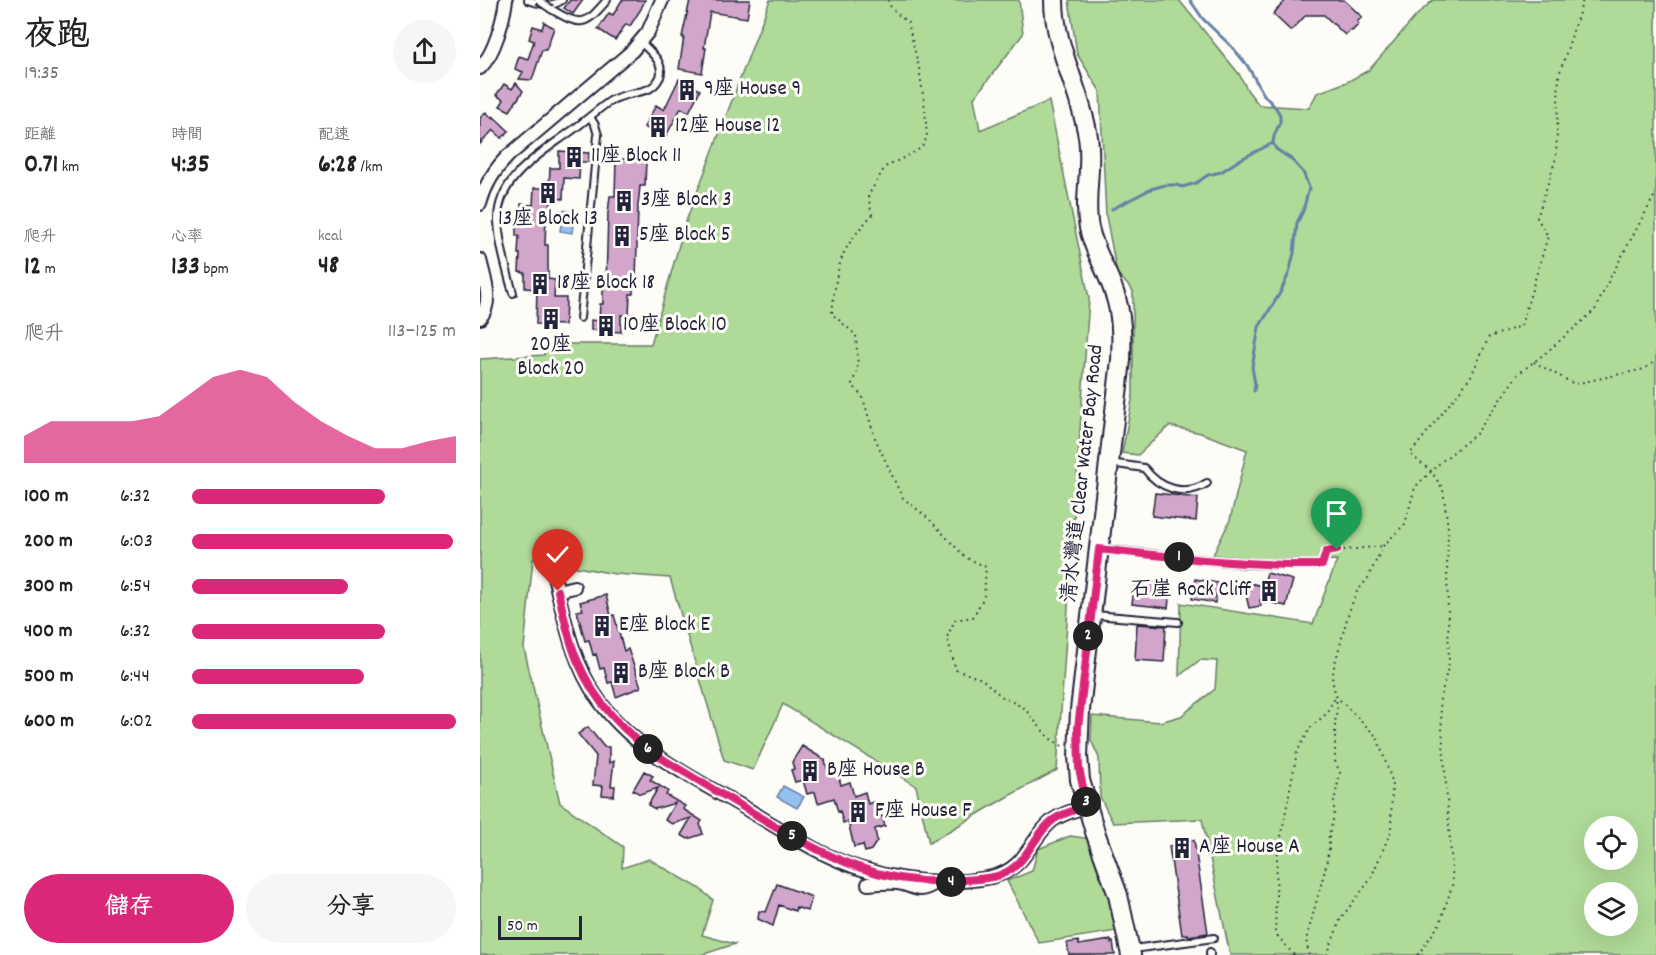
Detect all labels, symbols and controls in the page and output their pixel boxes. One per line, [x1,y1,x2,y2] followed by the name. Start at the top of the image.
[24,14,90,61] text: 夜跑
[393,20,456,83] button: share
[24,60,59,88] text: 19:35
[704,75,801,105] place label: 9座 House 9
[675,78,699,102] building icon: 9座 House 9
[675,112,780,142] place label: 12座 House 12
[646,115,670,139] building icon: 12座 House 12
[24,124,56,147] text: 距離
[171,124,203,147] text: 時間
[318,124,350,147] text: 配速
[591,142,681,172] place label: 11座 Block 11
[562,145,586,169] building icon: 11座 Block 11
[24,147,58,184] text: 0.71
[171,147,210,184] text: 4:35
[318,147,357,184] text: 6:28
[58,156,79,179] text: km
[357,156,383,179] text: /km
[536,181,560,205] building icon: 13座 Block 13
[641,186,732,216] place label: 3座 Block 3
[612,189,636,213] building icon: 3座 Block 3
[498,205,598,235] place label: 13座 Block 13
[639,221,730,251] place label: 5座 Block 5
[610,224,634,248] building icon: 5座 Block 5
[318,225,342,248] text: kcal
[24,226,56,249] text: 爬升
[171,226,203,249] text: 心率
[318,248,339,285] text: 48
[24,249,41,286] text: 12
[171,249,200,286] text: 133
[41,258,56,281] text: m
[200,258,229,281] text: bpm
[557,269,655,299] place label: 18座 Block 18
[528,272,552,296] building icon: 18座 Block 18
[539,307,563,331] building icon: 20座 Block 20
[623,311,727,341] place label: 10座 Block 10
[594,314,618,338] building icon: 10座 Block 10
[388,318,456,346] text: 113–125 m
[24,321,64,349] text: 爬升
[518,331,584,385] place label: 20座 Block 20
[1056,343,1112,605] street label: 清水灣道 Clear Water Bay Road
[24,483,69,511] text: 100 m
[120,483,151,511] text: 6:32
[1311,488,1362,550] pin
[1320,497,1353,530] icon: arrive
[24,528,73,556] text: 200 m
[120,528,153,556] text: 6:03
[532,529,583,591] pin
[541,538,574,571] icon: check
[1164,542,1194,572] pin: 1
[1177,545,1181,568] text: 1
[24,573,73,601] text: 300 m
[120,573,151,601] text: 6:54
[1130,576,1252,606] place label: 石崖 Rock Cliff
[1257,579,1281,603] building icon: 石崖 Rock Cliff
[619,611,711,641] place label: E座 Block E
[590,614,614,638] building icon: E座 Block E
[24,618,72,646] text: 400 m
[120,618,151,646] text: 6:32
[1073,621,1103,651] pin: 2
[1085,624,1092,647] text: 2
[638,658,730,688] place label: B座 Block B
[609,661,633,685] building icon: B座 Block B
[24,663,73,691] text: 500 m
[120,663,150,691] text: 6:44
[24,708,74,736] text: 600 m
[120,708,153,736] text: 6:02
[633,734,663,764] pin: 6
[644,737,652,760] text: 6
[827,756,925,786] place label: B座 House B
[798,759,822,783] building icon: B座 House B
[1071,787,1101,817] pin: 3
[1082,790,1090,813] text: 3
[875,797,972,827] place label: F座 House F
[846,800,870,824] building icon: F座 House F
[1584,816,1638,936] map controls
[1584,816,1638,870] button: locate
[777,821,807,851] pin: 5
[788,824,796,847] text: 5
[1199,833,1300,863] place label: A座 House A
[1170,836,1194,860] building icon: A座 House A
[936,867,966,897] pin: 4
[948,870,954,893] text: 4
[24,874,234,943] button: 儲存
[246,874,456,943] button: 分享
[1584,882,1638,936] button: layers
[498,913,582,940] scale bar
[507,915,538,938] text: 50 m

